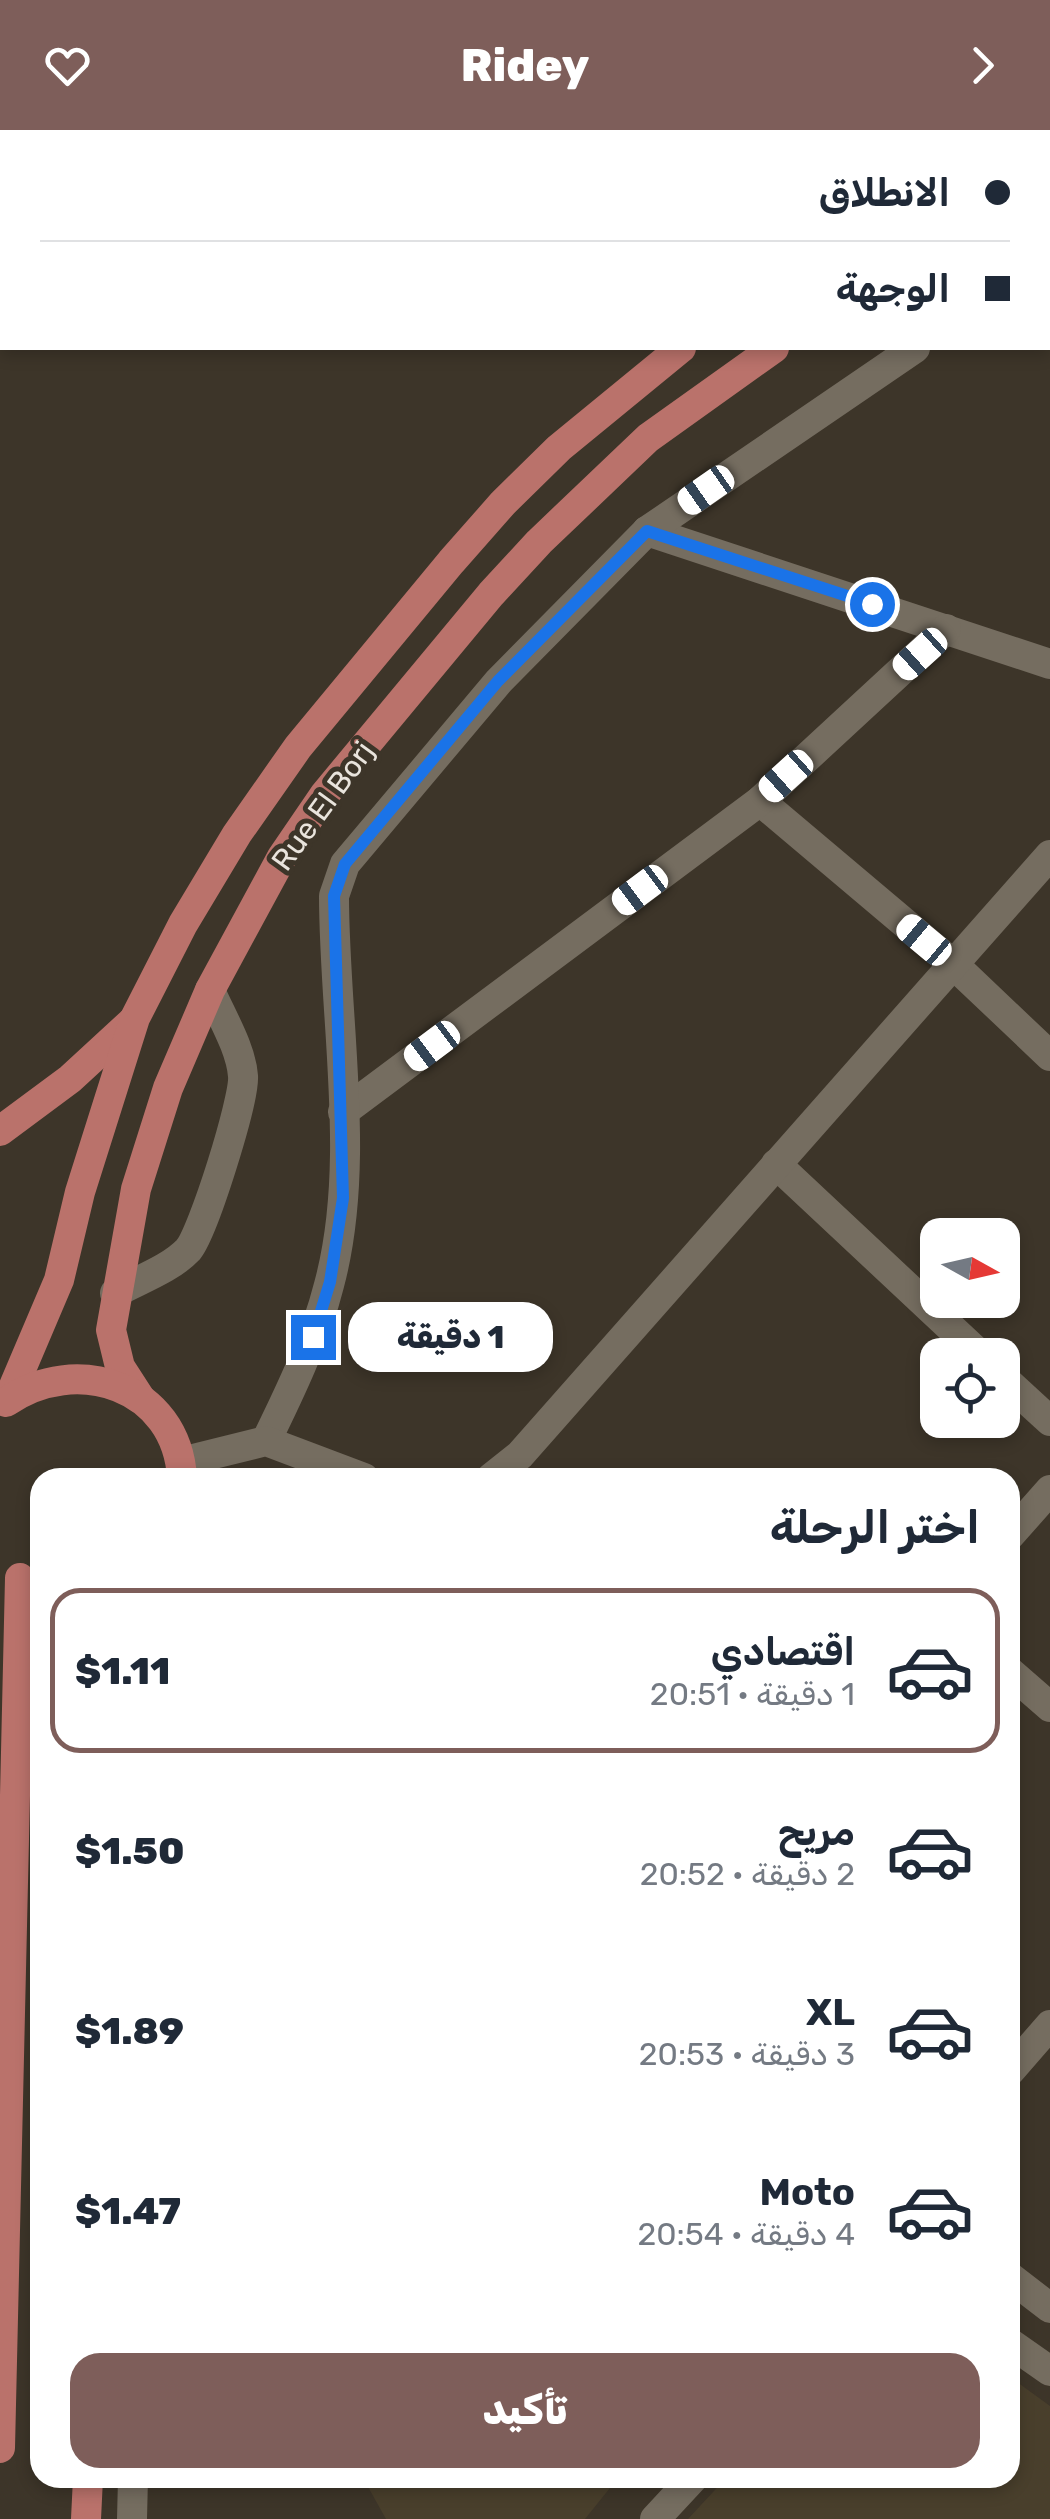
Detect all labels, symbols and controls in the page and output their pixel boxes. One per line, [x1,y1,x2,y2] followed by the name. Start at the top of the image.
[40,38,95,93] icon: heart
[955,38,1010,93] icon: forward
[461,39,589,92] text: Ridey
[819,170,950,216] text: الانطلاق
[836,266,950,312] text: الوجهة
[673,461,739,519] car
[850,582,895,627] route start
[888,623,952,685] car
[264,734,382,878] street label: Rue El Borj
[754,745,818,807] car
[607,860,673,920] car
[891,909,957,971] car
[399,1016,465,1076] car
[920,1218,1020,1318] north arrow
[920,1218,1020,1438] map controls
[348,1302,553,1372] callout: 1 دقيقة
[291,1315,336,1360] route end
[397,1318,504,1356] text: 1 دقيقة
[920,1338,1020,1438] button: locate
[770,1501,980,1554] text: اختر الرحلة
[885,1626,975,1716] icon: car
[711,1629,855,1675] text: اقتصادي
[75,1648,170,1694] text: $1.11
[650,1675,855,1713] text: 1 دقيقة · 20:51
[885,1806,975,1896] icon: car
[778,1809,855,1855] text: مريح
[75,1828,184,1874] text: $1.50
[640,1855,855,1893] text: 2 دقيقة · 20:52
[885,1986,975,2076] icon: car
[806,1989,855,2035] text: XL
[75,2008,184,2054] text: $1.89
[639,2035,855,2073] text: 3 دقيقة · 20:53
[885,2166,975,2256] icon: car
[759,2169,855,2215] text: Moto
[75,2188,181,2234] text: $1.47
[638,2215,855,2253] text: 4 دقيقة · 20:54
[70,2353,980,2468] button: تأكيد

